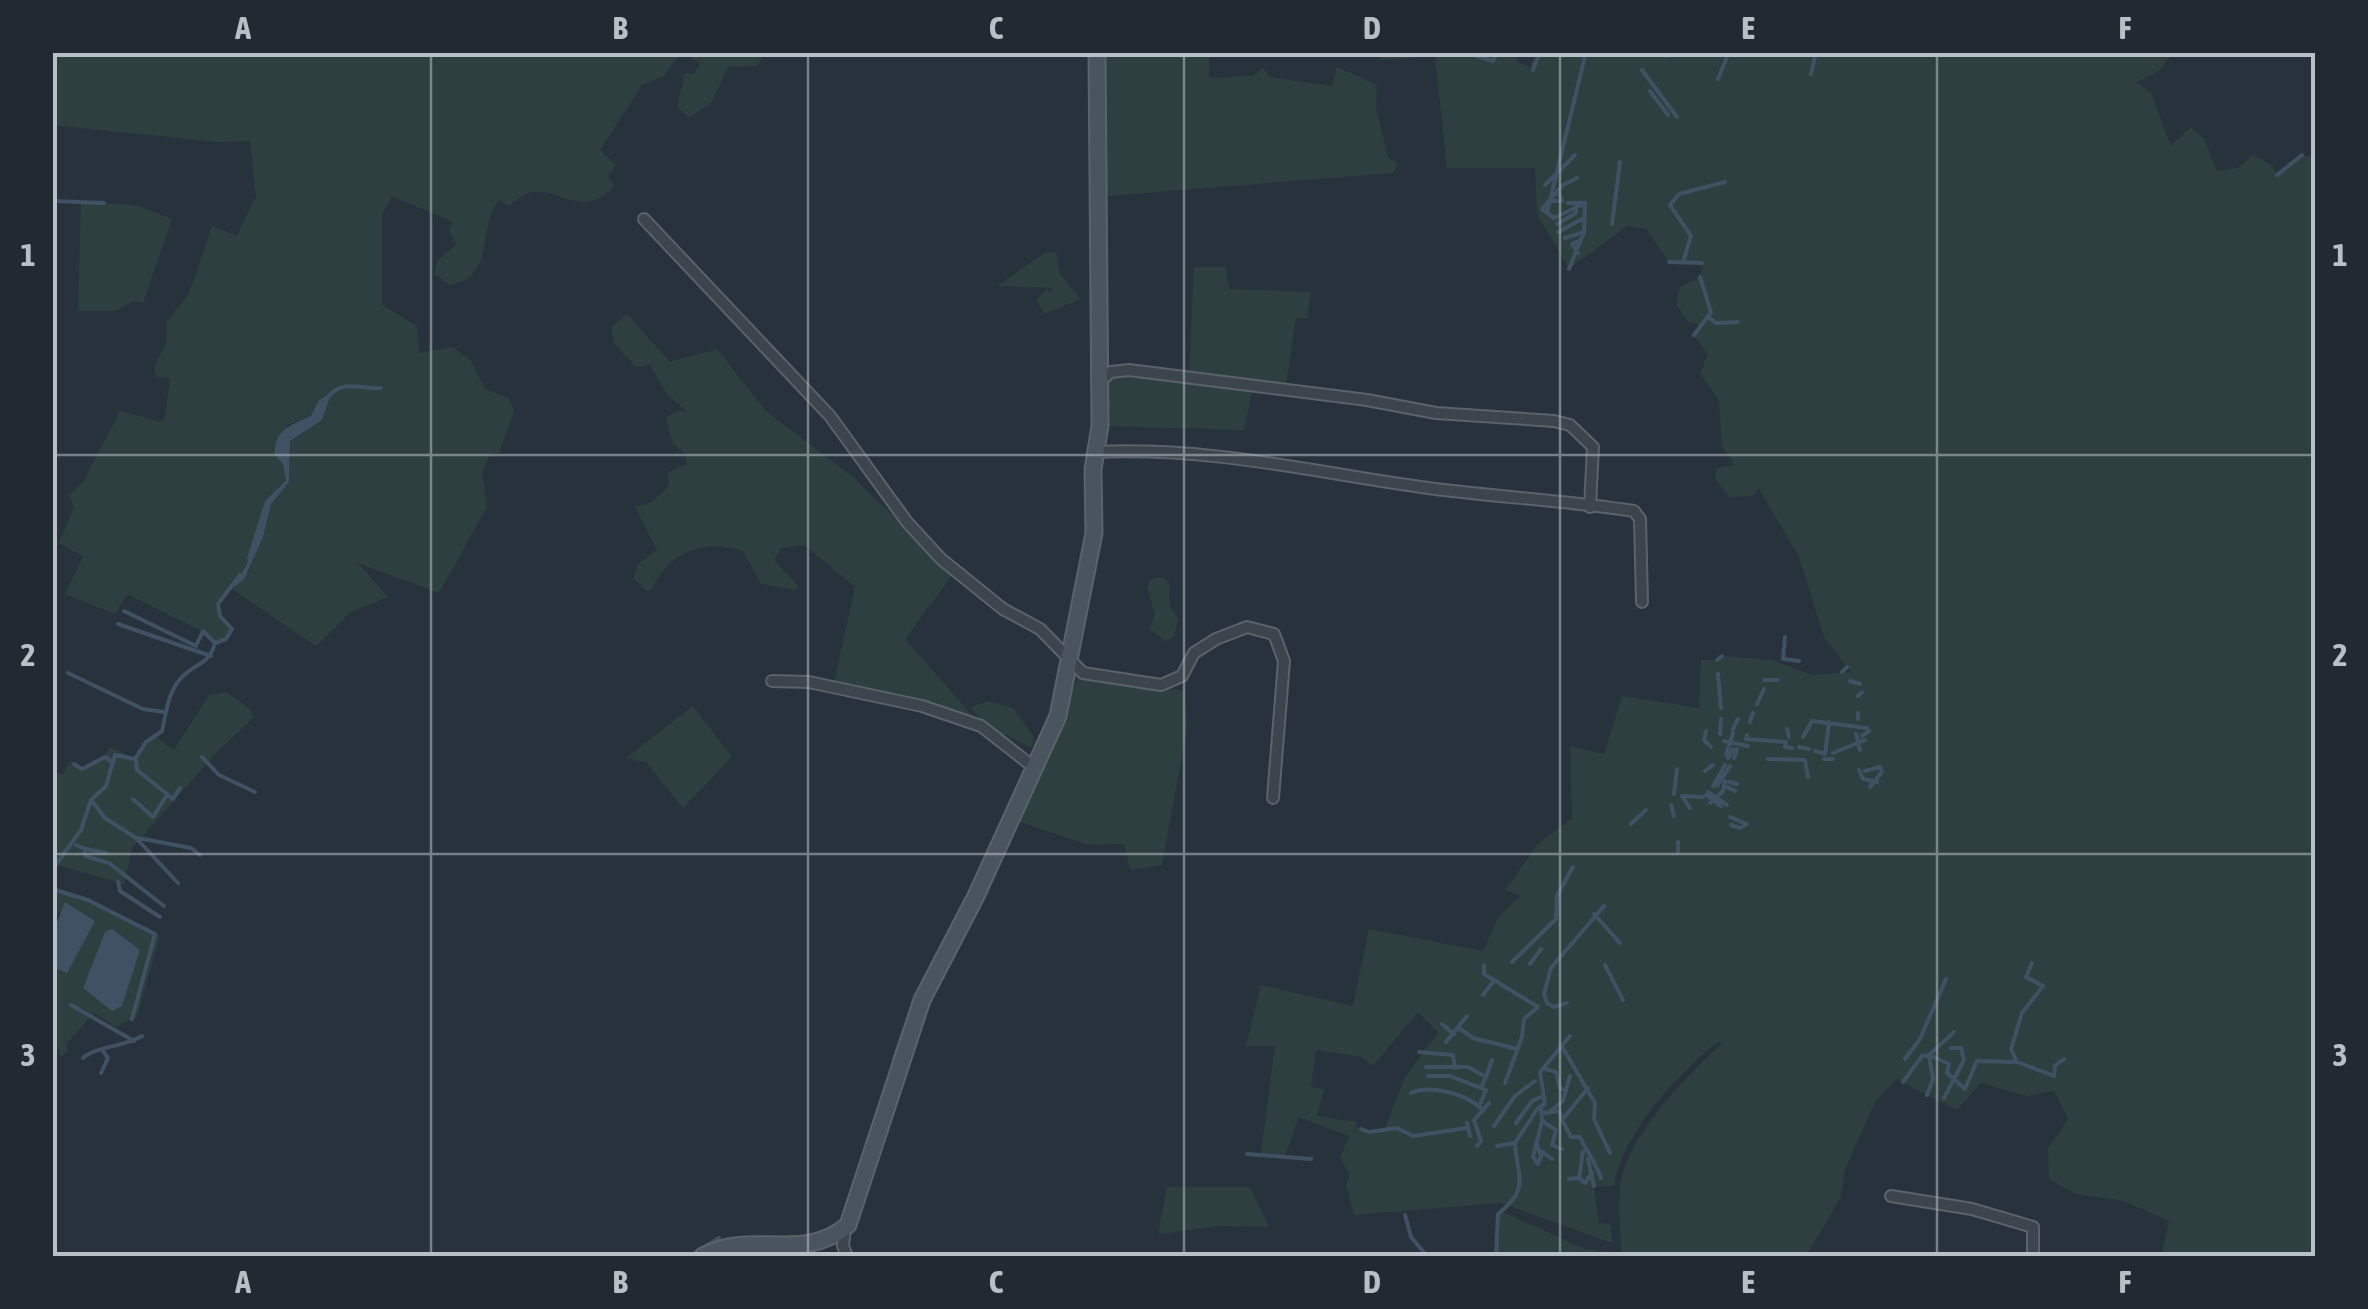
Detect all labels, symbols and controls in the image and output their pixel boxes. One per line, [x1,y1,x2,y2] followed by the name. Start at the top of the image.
[234,9,251,46] text: A
[612,9,628,46] text: B
[989,9,1004,46] text: C
[1363,9,1381,46] text: D
[1741,9,1755,46] text: E
[2119,9,2132,46] text: F
[20,236,36,273] text: 1
[2332,236,2348,273] text: 1
[20,636,36,673] text: 2
[2332,636,2348,673] text: 2
[20,1036,36,1073] text: 3
[2332,1036,2348,1073] text: 3
[234,1263,251,1300] text: A
[612,1263,628,1300] text: B
[989,1263,1004,1300] text: C
[1363,1263,1381,1300] text: D
[1741,1263,1755,1300] text: E
[2119,1263,2132,1300] text: F

